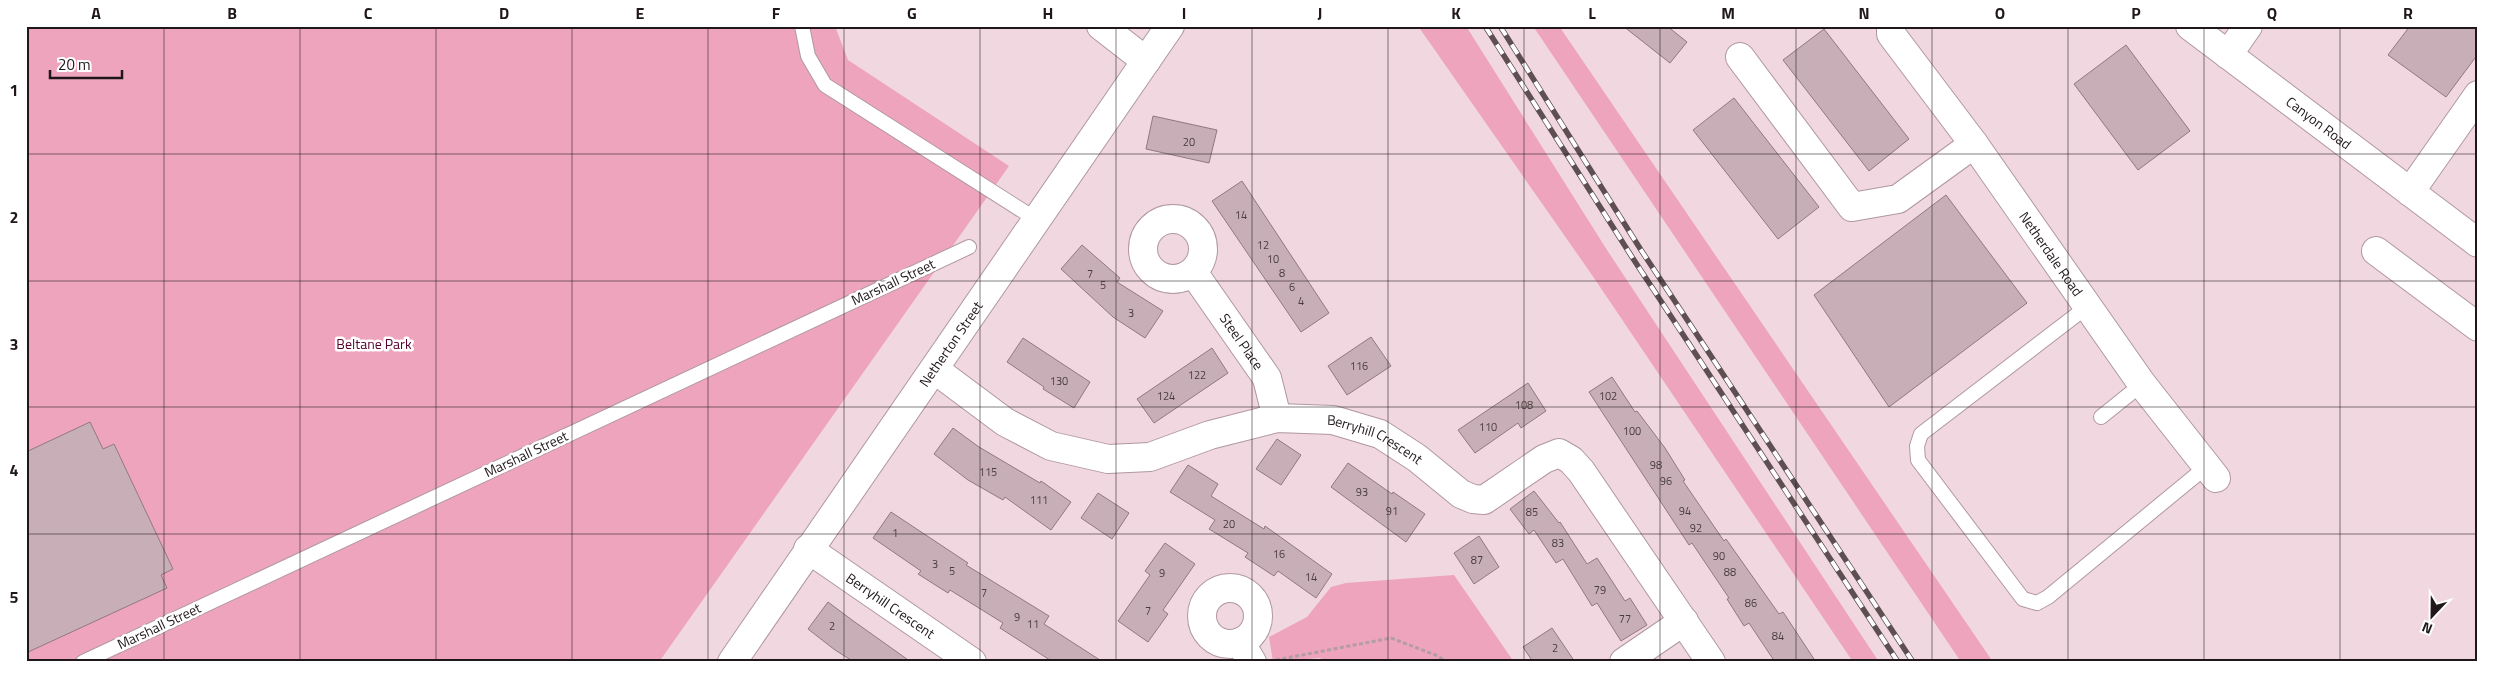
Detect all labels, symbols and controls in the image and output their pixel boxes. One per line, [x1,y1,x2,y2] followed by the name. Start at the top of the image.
[91,1,101,25] text: A
[227,1,237,25] text: B
[364,1,373,25] text: C
[499,1,509,25] text: D
[636,1,645,25] text: E
[772,1,781,25] text: F
[907,1,917,25] text: G
[1043,1,1053,25] text: H
[1182,1,1186,25] text: I
[1318,1,1322,25] text: J
[1451,1,1461,25] text: K
[1588,1,1596,25] text: L
[1721,1,1735,25] text: M
[1858,1,1870,25] text: N
[1995,1,2005,25] text: O
[2131,1,2141,25] text: P
[2267,1,2277,25] text: Q
[2403,1,2413,25] text: R
[50,48,122,80] scale bar
[58,53,91,76] text: 20 m
[10,78,18,102] text: 1
[2282,91,2356,154] street label: Canyon Road
[1183,134,1195,150] house number: 20
[10,205,18,229] text: 2
[1235,207,1247,223] house number: 14
[2014,207,2088,300] street label: Netherdale Road
[1257,237,1269,253] house number: 12
[1267,251,1279,267] house number: 10
[847,253,938,310] street label: Marshall Street
[1279,265,1285,281] house number: 8
[1087,266,1093,282] house number: 7
[1100,277,1106,293] house number: 5
[1289,279,1295,295] house number: 6
[1298,293,1304,309] house number: 4
[914,297,988,391] street label: Netherton Street
[1128,305,1134,321] house number: 3
[1215,309,1269,374] street label: Steel Place
[10,332,18,356] text: 3
[336,333,412,354] park label: Beltane Park
[1350,358,1368,374] house number: 116
[1188,367,1206,383] house number: 122
[1050,373,1068,389] house number: 130
[1157,388,1175,404] house number: 124
[1599,388,1617,404] house number: 102
[1515,397,1533,413] house number: 108
[1327,409,1428,469] street label: Berryhill Crescent
[1479,419,1497,435] house number: 110
[1623,423,1641,439] house number: 100
[480,425,571,482] street label: Marshall Street
[1650,457,1662,473] house number: 98
[10,458,19,482] text: 4
[979,464,997,480] house number: 115
[1660,473,1672,489] house number: 96
[1356,484,1368,500] house number: 93
[1030,492,1048,508] house number: 111
[1386,503,1398,519] house number: 91
[1679,503,1691,519] house number: 94
[1526,504,1538,520] house number: 85
[1223,516,1235,532] house number: 20
[1690,520,1702,536] house number: 92
[892,525,898,541] house number: 1
[1552,535,1564,551] house number: 83
[1273,546,1285,562] house number: 16
[1713,548,1725,564] house number: 90
[1471,552,1483,568] house number: 87
[932,556,938,572] house number: 3
[949,563,955,579] house number: 5
[1724,564,1736,580] house number: 88
[1159,565,1165,581] house number: 9
[842,567,939,643] street label: Berryhill Crescent
[1305,569,1317,585] house number: 14
[1594,582,1606,598] house number: 79
[10,585,19,609] text: 5
[981,585,987,601] house number: 7
[2406,590,2456,640] north arrow
[1745,595,1757,611] house number: 86
[113,597,204,654] street label: Marshall Street
[1145,603,1151,619] house number: 7
[1014,609,1020,625] house number: 9
[1619,611,1631,627] house number: 77
[1027,616,1039,632] house number: 11
[2419,617,2435,640] text: N
[829,618,835,634] house number: 2
[1772,628,1784,644] house number: 84
[1552,640,1558,656] house number: 2

